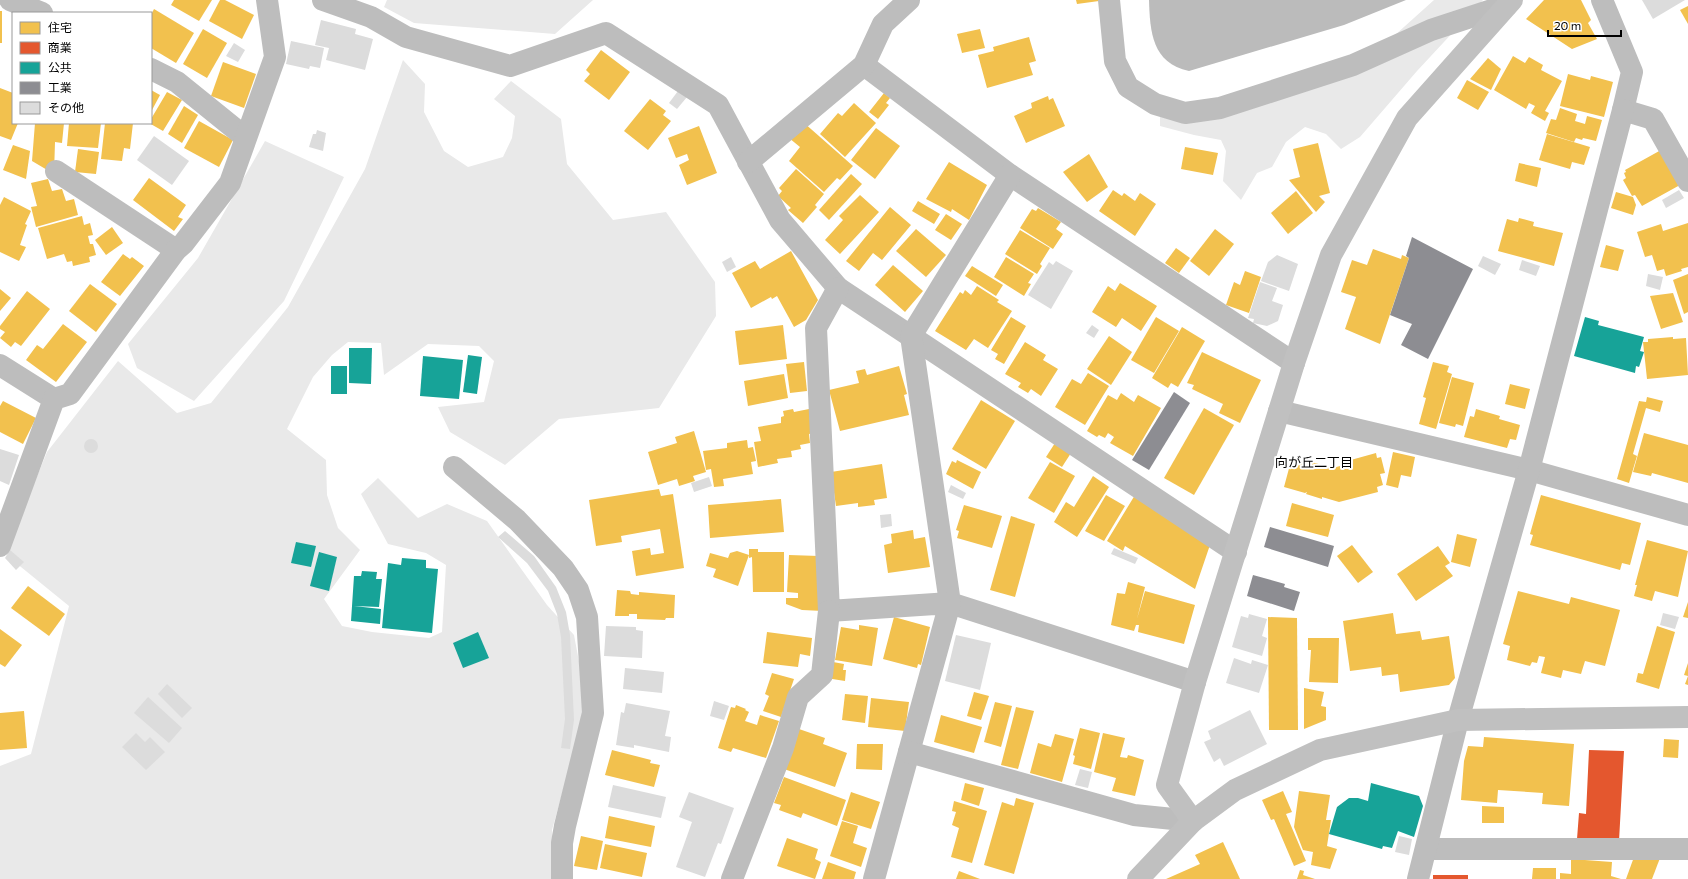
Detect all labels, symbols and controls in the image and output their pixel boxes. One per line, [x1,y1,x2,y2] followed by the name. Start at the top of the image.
[12,12,152,124] legend
[1548,12,1621,38] scale bar
[1554,18,1581,32] text: 20 m
[48,20,72,34] text: 住宅
[48,40,72,54] text: 商業
[48,60,72,74] text: 公共
[48,80,72,94] text: 工業
[48,100,84,114] text: その他
[1275,454,1353,470] district label: 向が丘二丁目

